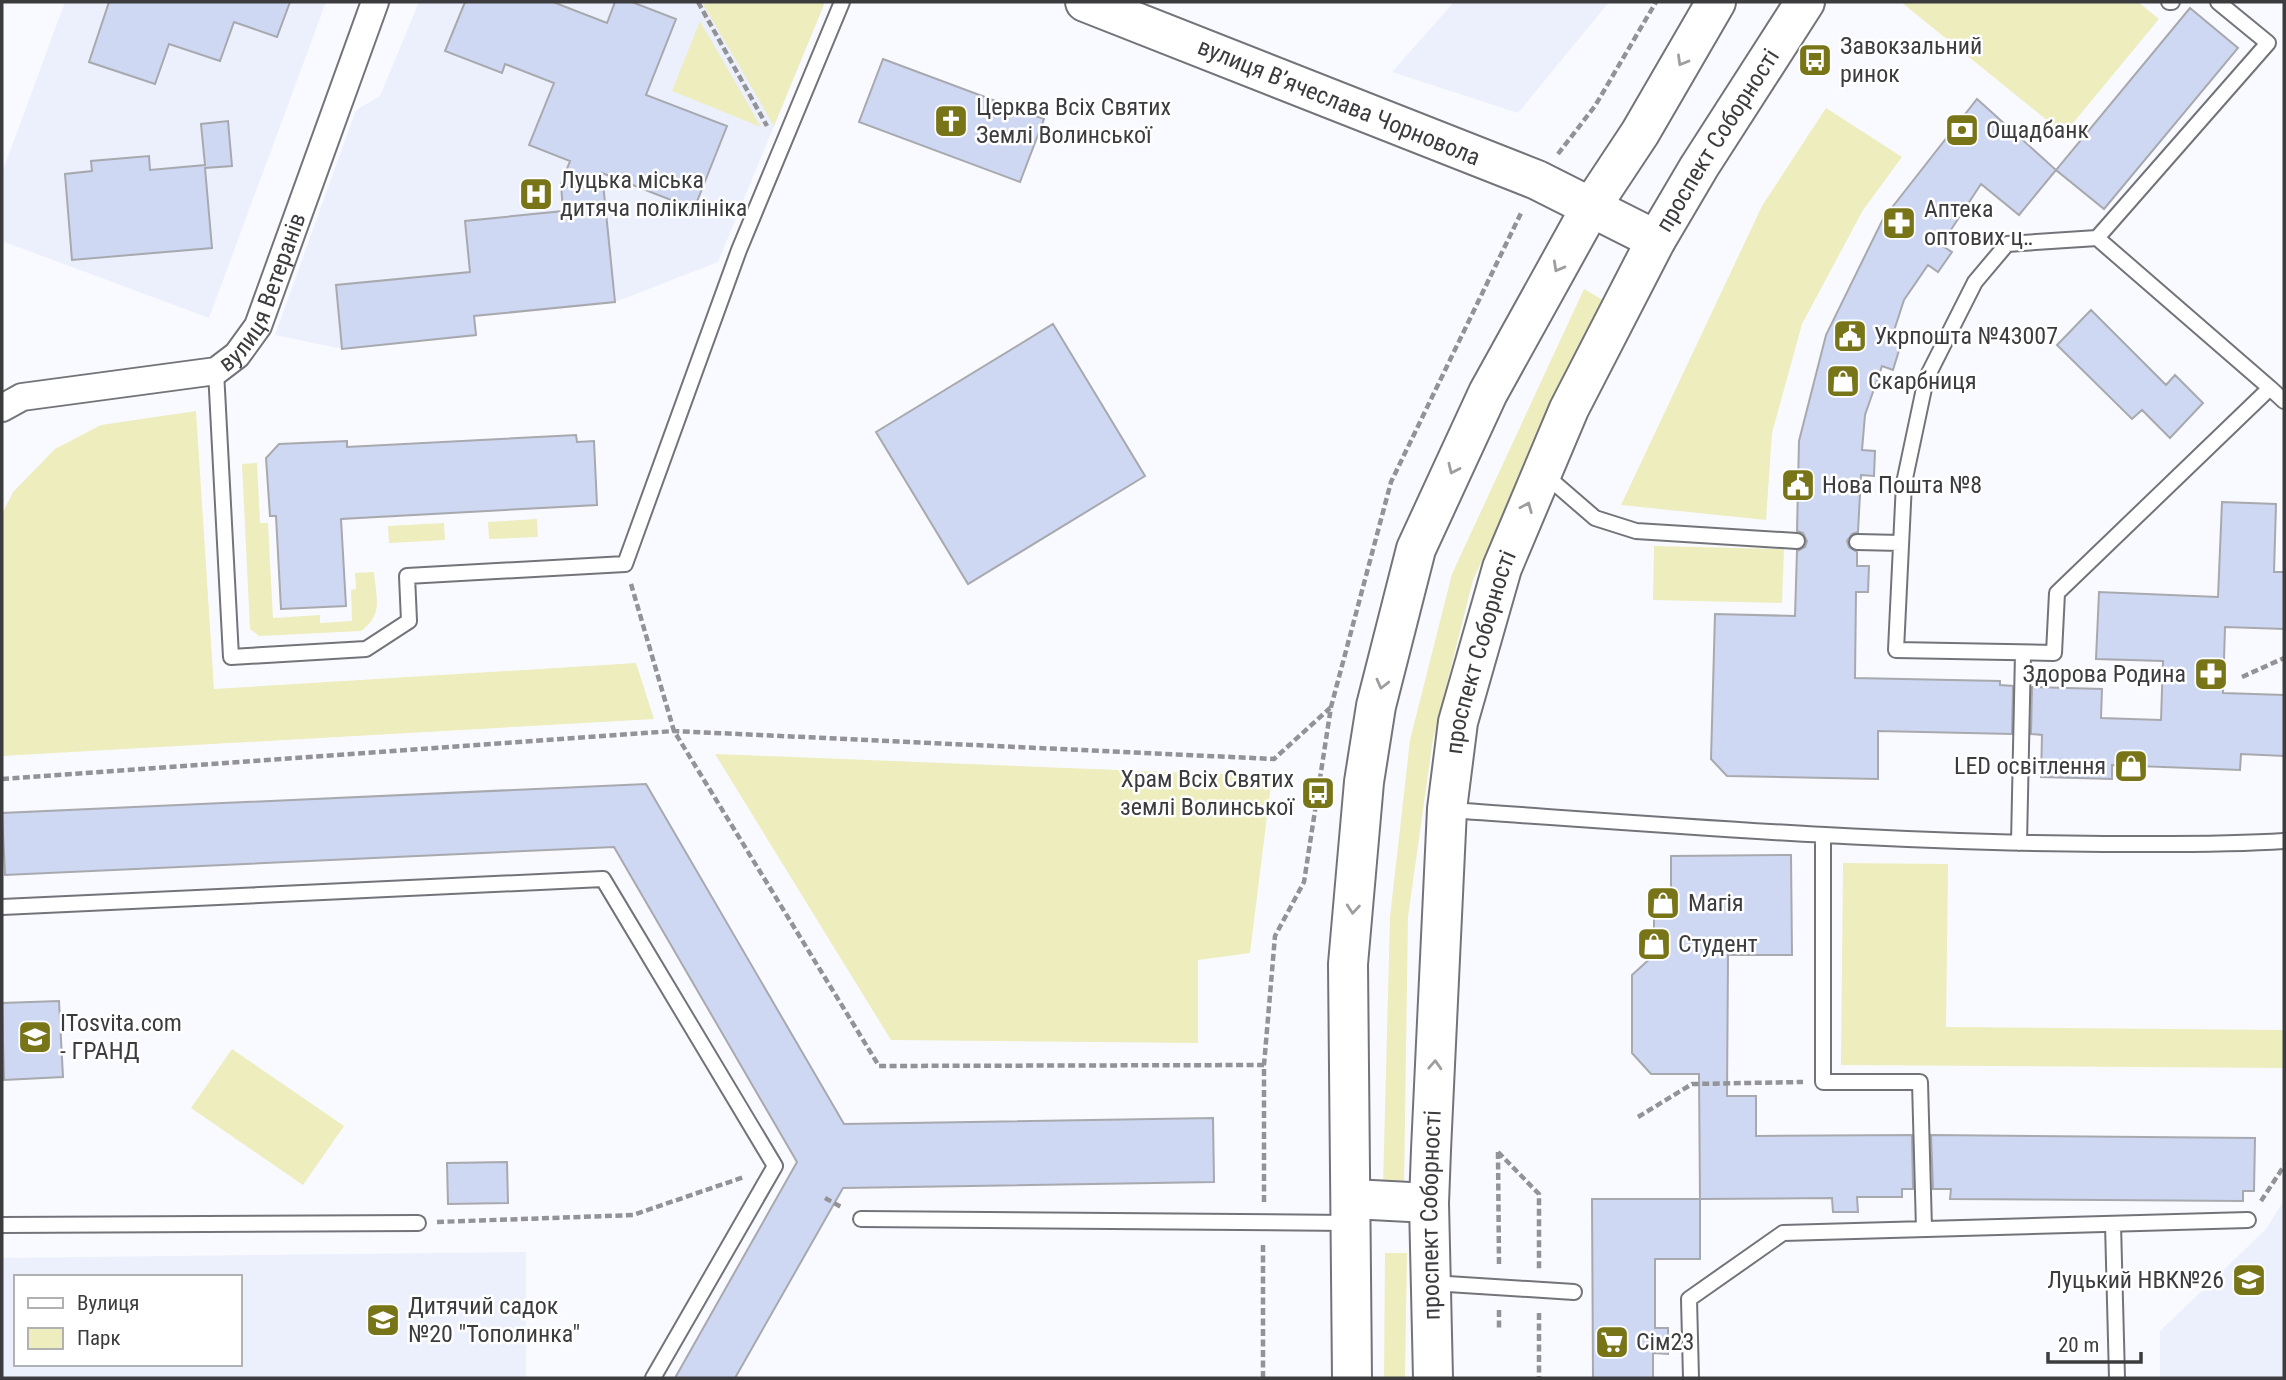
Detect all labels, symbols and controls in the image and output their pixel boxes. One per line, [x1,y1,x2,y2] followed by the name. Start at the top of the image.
[1194,32,1484,172] street label: вулиця Вʼячеслава Чорновола
[1840,32,1982,88] place label: Завокзальний ринок
[1796,41,1834,79] bus stop icon: Завокзальний ринок
[1650,44,1785,237] street label: проспект Соборності
[1677,53,1690,66] one-way arrow
[976,93,1171,149] place label: Церква Всіх Святих Землі Волинської
[932,102,970,140] church icon: Церква Всіх Святих Землі Волинської
[1943,111,1981,149] bank icon: Ощадбанк
[1986,116,2089,144] place label: Ощадбанк
[560,166,747,222] place label: Луцька міська дитяча поліклініка
[517,175,555,213] hospital icon: Луцька міська дитяча поліклініка
[1924,195,2033,251] place label: Аптека оптових ц‥
[1880,204,1918,242] pharmacy icon: Аптека оптових ц‥
[214,209,312,378] street label: вулиця Ветеранів
[1553,260,1566,272] one-way arrow
[1831,317,1869,355] public building icon: Укрпошта №43007
[1874,322,2058,350] place label: Укрпошта №43007
[1824,362,1862,400] shop icon: Скарбниця
[1868,367,1977,395] place label: Скарбниця
[1447,462,1461,474] one-way arrow
[1779,466,1817,504] public building icon: Нова Пошта №8
[1822,471,1982,499] place label: Нова Пошта №8
[1519,502,1533,514] one-way arrow
[1440,546,1522,756] street label: проспект Соборності
[2192,655,2230,693] pharmacy icon: Здорова Родина
[2023,660,2186,688] place label: Здорова Родина
[1376,678,1390,690] one-way arrow
[2112,747,2150,785] shop icon: LED освітлення
[1954,752,2106,780] place label: LED освітлення
[1120,765,1295,821] place label: Храм Всіх Святих землі Волинської
[1299,774,1337,812] bus stop icon: Храм Всіх Святих землі Волинської
[1644,884,1682,922] shop icon: Магія
[1688,889,1744,917] place label: Магія
[1346,904,1361,915] one-way arrow
[1635,925,1673,963] shop icon: Студент
[1678,930,1758,958] place label: Студент
[60,1009,182,1065] place label: ITosvita.com - ГРАНД
[16,1018,54,1056] school or university icon: ITosvita.com - ГРАНД
[1427,1059,1442,1070] one-way arrow
[1415,1109,1447,1320] street label: проспект Соборності
[2230,1261,2268,1299] school or university icon: Луцький НВК№26
[2047,1266,2224,1294] place label: Луцький НВК№26
[14,1275,242,1366] legend
[77,1291,139,1315] text: Вулиця
[408,1292,580,1348] place label: Дитячий садок №20 "Тополинка"
[364,1301,402,1339] school or university icon: Дитячий садок №20 "Тополинка"
[2048,1320,2141,1364] scale bar
[1593,1323,1631,1361] supermarket icon: Сім23
[77,1326,121,1350] text: Парк
[1636,1328,1694,1356] place label: Сім23
[2058,1333,2099,1357] text: 20 m

